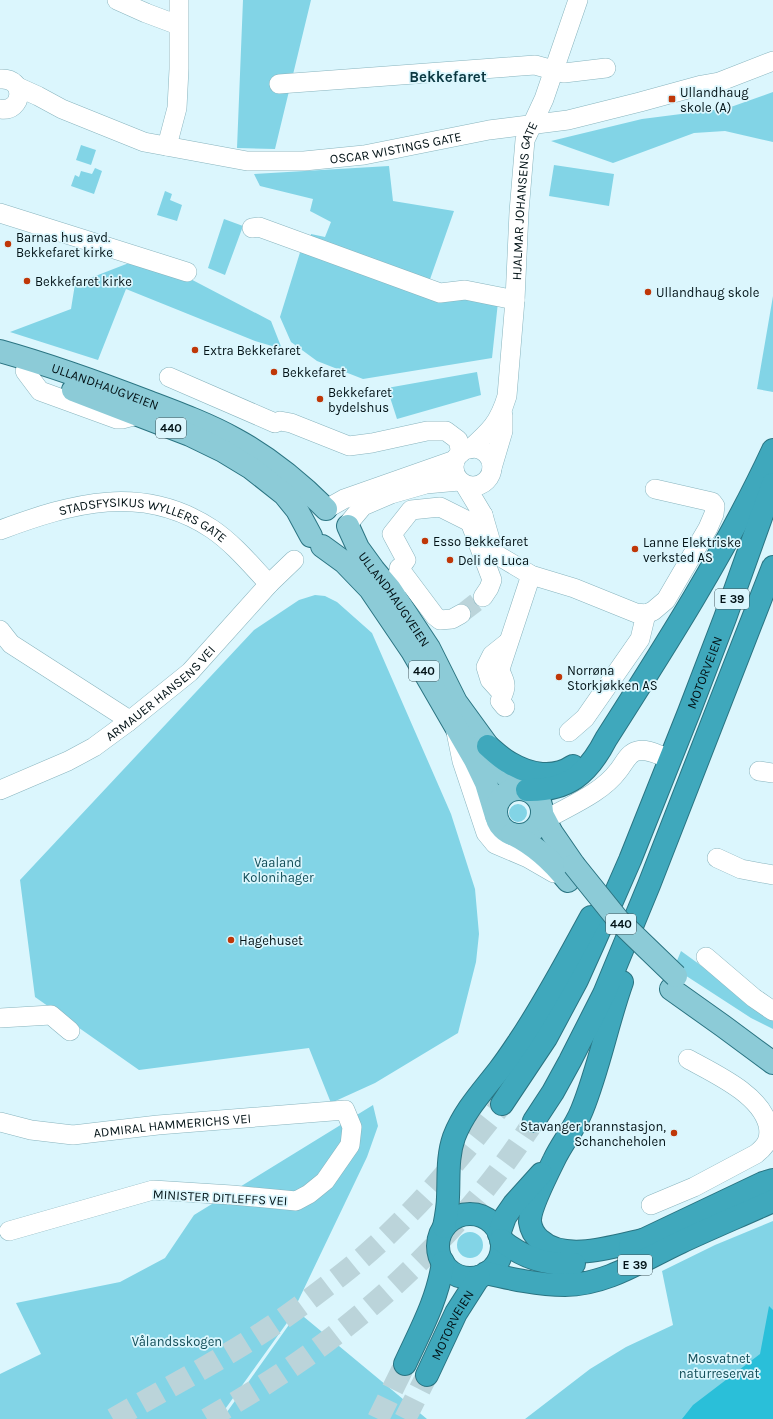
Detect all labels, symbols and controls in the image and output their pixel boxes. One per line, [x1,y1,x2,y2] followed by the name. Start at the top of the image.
[409,68,487,86] district label: Bekkefaret
[680,85,749,115] place label: Ullandhaug skole (A)
[667,94,677,104] marker: Ullandhaug skole (A)
[509,119,540,281] street label: HJALMAR JOHANSENS GATE
[329,129,463,166] street label: OSCAR WISTINGS GATE
[16,230,113,260] place label: Barnas hus avd. Bekkefaret kirke
[3,239,13,249] marker: Barnas hus avd. Bekkefaret kirke
[35,274,132,289] place label: Bekkefaret kirke
[22,276,32,286] marker: Bekkefaret kirke
[656,285,760,300] place label: Ullandhaug skole
[643,287,653,297] marker: Ullandhaug skole
[203,343,301,358] place label: Extra Bekkefaret
[190,345,200,355] marker: Extra Bekkefaret
[49,360,161,413] street label: ULLANDHAUGVEIEN
[282,365,346,380] place label: Bekkefaret
[269,367,279,377] marker: Bekkefaret
[328,385,392,415] place label: Bekkefaret bydelshus
[315,394,325,404] marker: Bekkefaret bydelshus
[156,418,186,438] road number: 440
[57,495,230,545] street label: STADSFYSIKUS WYLLERS GATE
[433,534,528,549] place label: Esso Bekkefaret
[643,535,741,565] place label: Lanne Elektriske verksted AS
[420,536,430,546] marker: Esso Bekkefaret
[630,544,640,554] marker: Lanne Elektriske verksted AS
[355,549,433,650] street label: ULLANDHAUGVEIEN
[458,553,529,568] place label: Deli de Luca
[445,555,455,565] marker: Deli de Luca
[715,589,749,609] road number: E 39
[684,634,725,711] street label: MOTORVEIEN
[103,643,218,744] street label: ARMAUER HANSENS VEI
[409,661,439,681] road number: 440
[567,663,658,693] place label: Norrøna Storkjøkken AS
[554,672,564,682] marker: Norrøna Storkjøkken AS
[242,855,314,885] park label: Vaaland Kolonihager
[606,914,636,934] road number: 440
[239,933,303,948] place label: Hagehuset
[226,935,236,945] marker: Hagehuset
[93,1111,252,1141] street label: ADMIRAL HAMMERICHS VEI
[520,1119,666,1149] place label: Stavanger brannstasjon, Schancheholen
[669,1128,679,1138] marker: Stavanger brannstasjon, Schancheholen
[152,1186,288,1209] street label: MINISTER DITLEFFS VEI
[618,1255,652,1275] road number: E 39
[428,1287,477,1362] street label: MOTORVEIEN
[132,1334,222,1349] park label: Vålandsskogen
[679,1351,759,1381] park label: Mosvatnet naturreservat

